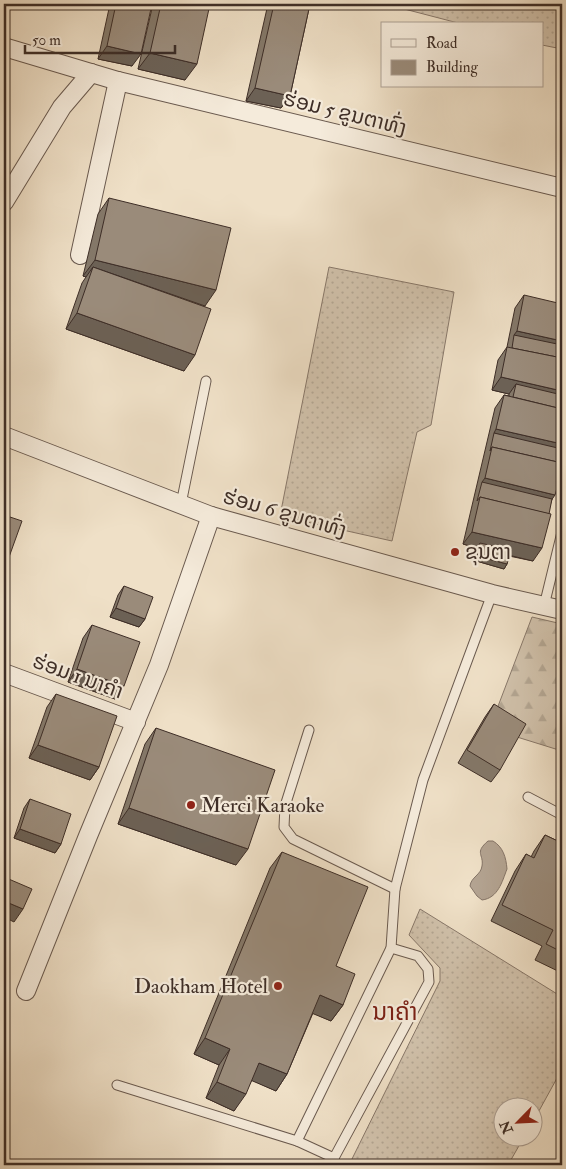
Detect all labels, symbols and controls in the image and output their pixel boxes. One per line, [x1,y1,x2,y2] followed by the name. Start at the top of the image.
[25,22,175,54] scale bar
[381,22,544,88] legend
[32,31,61,50] text: 50 m
[426,34,458,53] text: Road
[426,58,478,77] text: Building
[280,83,410,142] street label: ຮ່ອມ 5 ຂູນຕາທົ່ງ
[220,481,350,544] street label: ຮ່ອມ 6 ຂູນຕາທົ່ງ
[465,539,511,566] place label: ຂຸນຕາ
[449,546,461,558] marker: ຂຸນຕາ
[29,648,127,705] street label: ຮ່ອມ 1 ນາຄຳ
[201,792,324,819] place label: Merci Karaoke
[185,799,197,811] marker: Merci Karaoke
[134,973,269,1000] place label: Daokham Hotel
[272,980,284,992] marker: Daokham Hotel
[372,997,418,1028] district label: ນາຄຳ
[494,1096,544,1146] north arrow
[496,1117,517,1137] text: N

